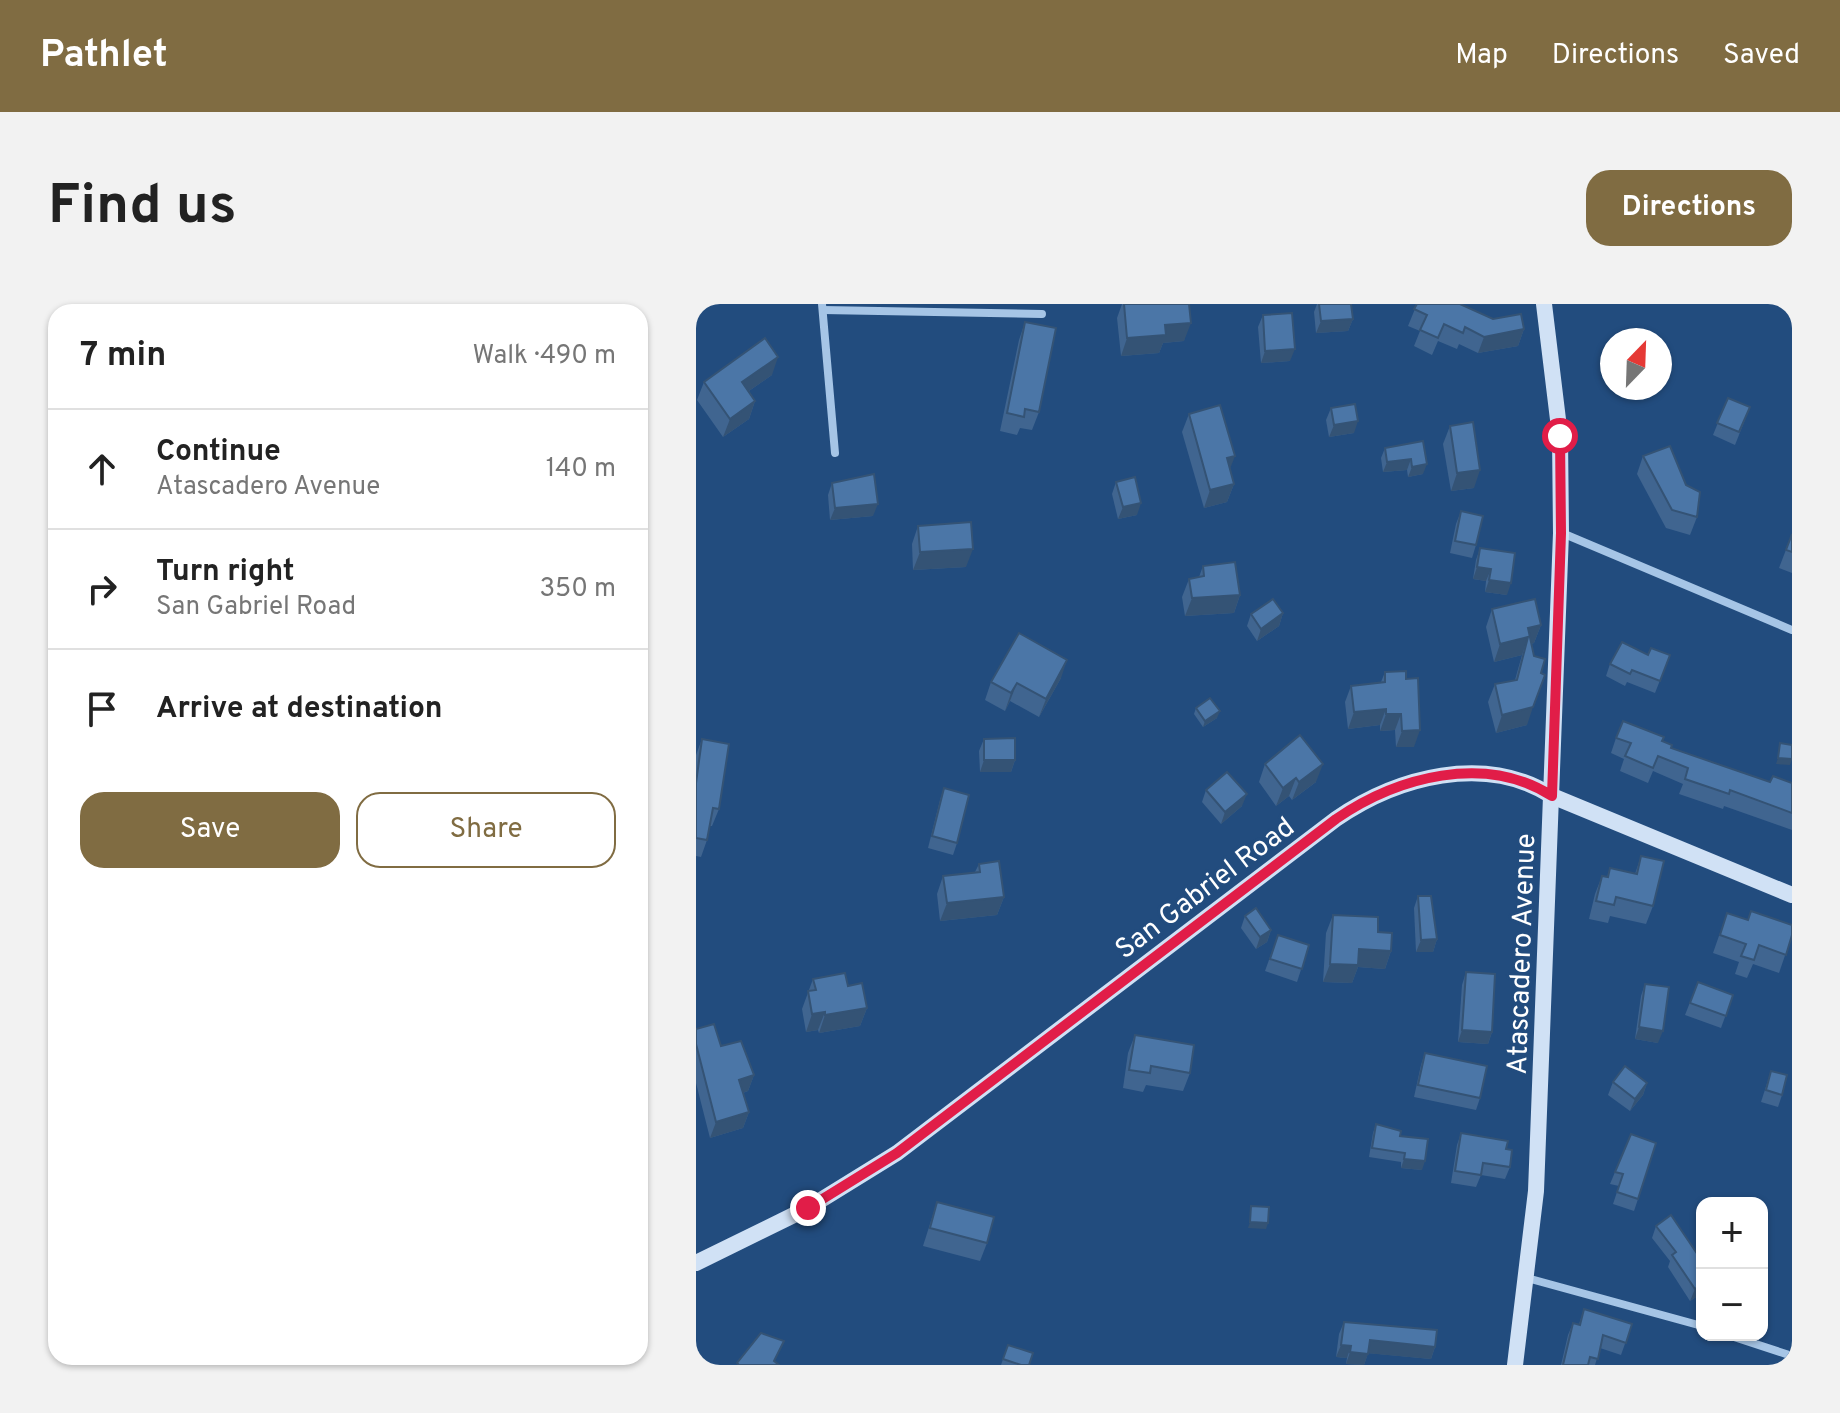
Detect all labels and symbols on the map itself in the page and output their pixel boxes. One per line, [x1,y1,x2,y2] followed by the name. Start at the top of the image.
[1600,328,1672,400] north arrow
[1542,418,1578,454] route start
[1109,810,1303,969] street label: San Gabriel Road
[1501,833,1545,1075] street label: Atascadero Avenue
[790,1190,826,1226] route end

